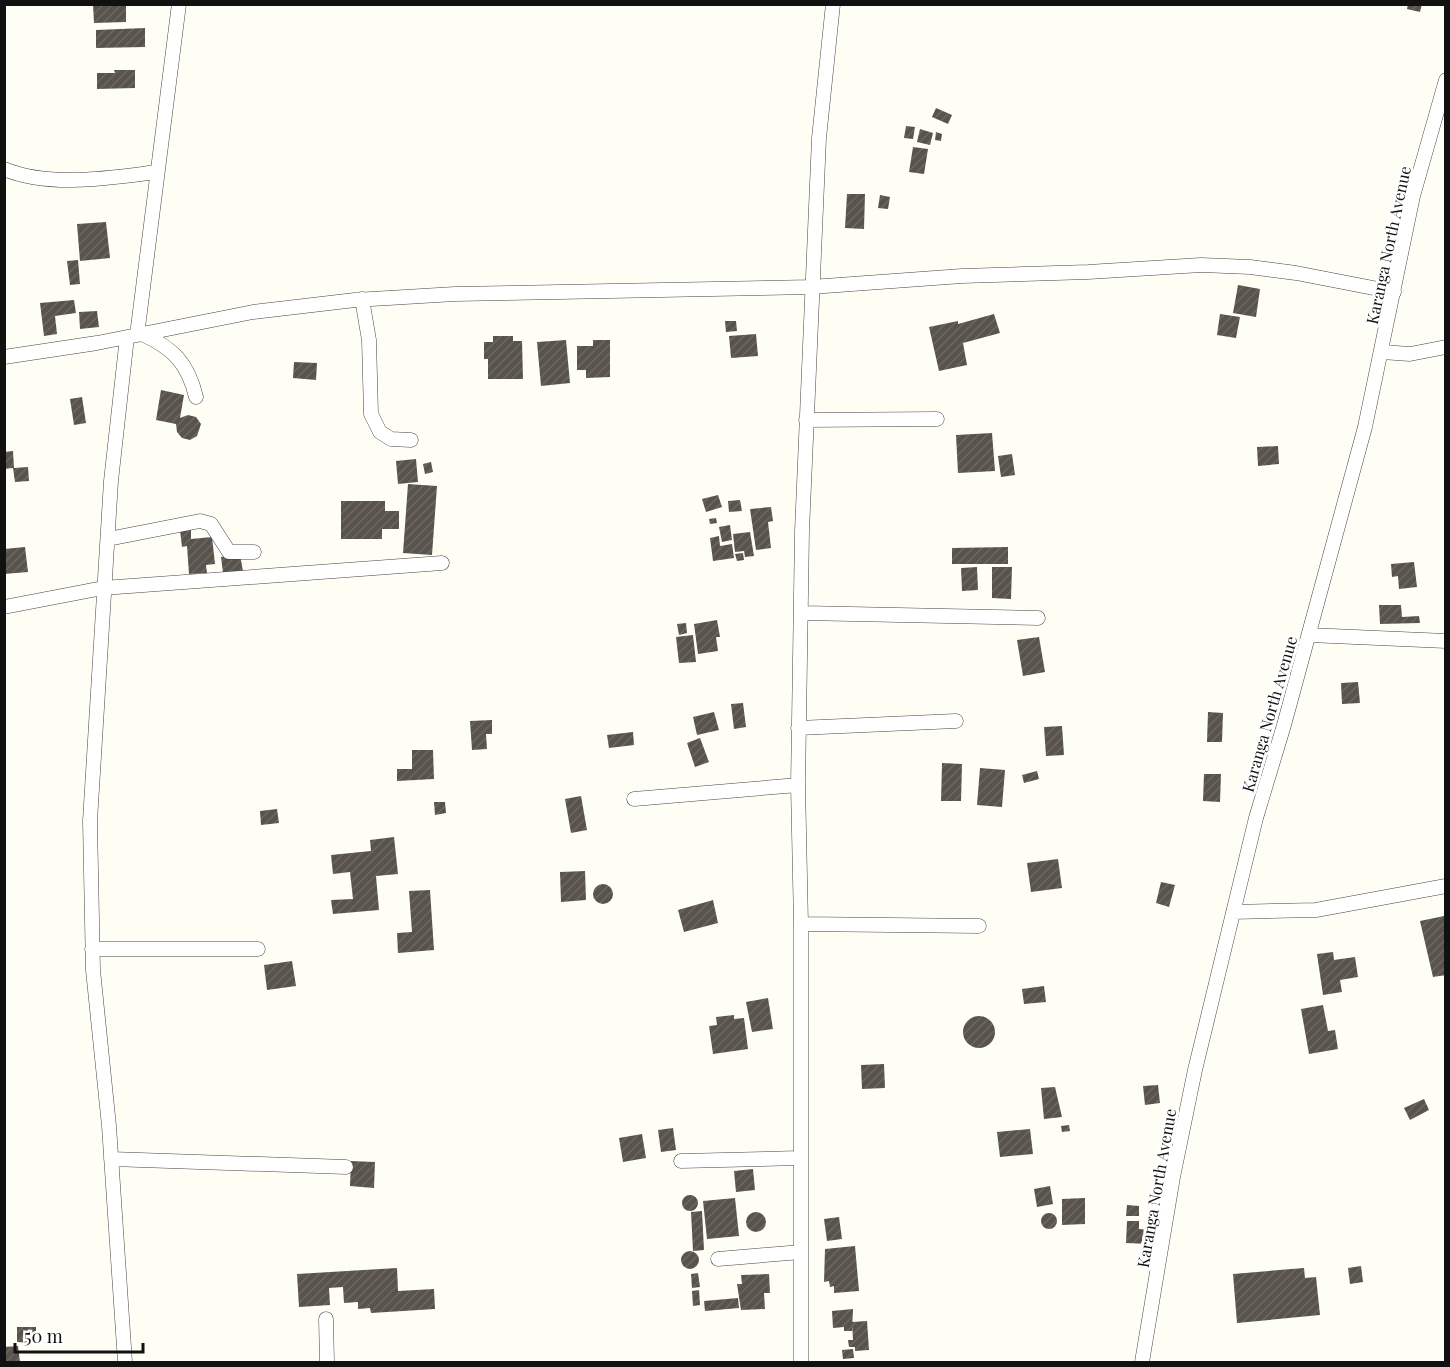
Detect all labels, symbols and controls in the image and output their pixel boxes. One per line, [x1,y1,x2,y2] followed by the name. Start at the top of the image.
[1361,164,1415,326] street label: Karanga North Avenue
[1237,634,1301,794] street label: Karanga North Avenue
[1132,1107,1180,1269] street label: Karanga North Avenue
[15,1316,142,1354] scale bar
[24,1324,63,1348] text: 50 m

